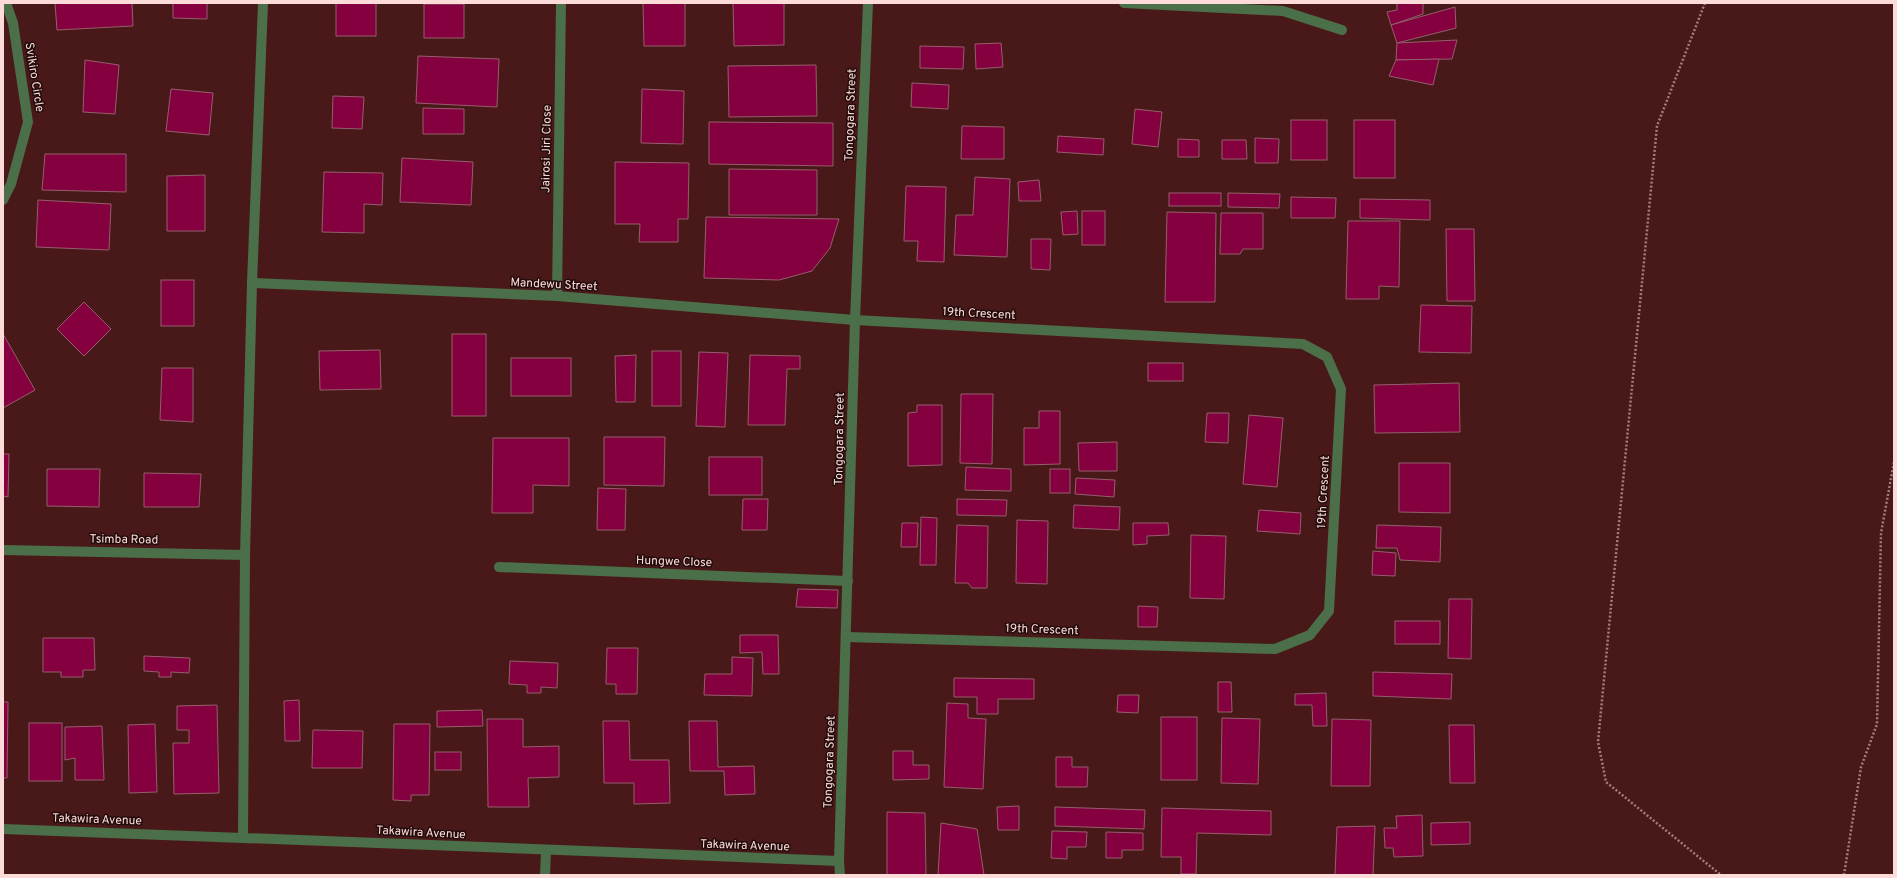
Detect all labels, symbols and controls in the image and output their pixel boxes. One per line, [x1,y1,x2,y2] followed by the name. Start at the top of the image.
[21,41,47,113] street label: Svikiro Circle
[841,68,861,162] street label: Tongogara Street
[538,105,556,193] street label: Jairosi Jiri Close
[510,275,598,295] street label: Mandewu Street
[942,304,1016,324] street label: 19th Crescent
[831,392,849,486] street label: Tongogara Street
[1314,455,1334,529] street label: 19th Crescent
[89,531,159,549] street label: Tsimba Road
[636,553,712,571] street label: Hungwe Close
[1005,621,1079,639] street label: 19th Crescent
[820,715,840,809] street label: Tongogara Street
[52,810,142,830] street label: Takawira Avenue
[376,823,466,843] street label: Takawira Avenue
[700,836,790,856] street label: Takawira Avenue

